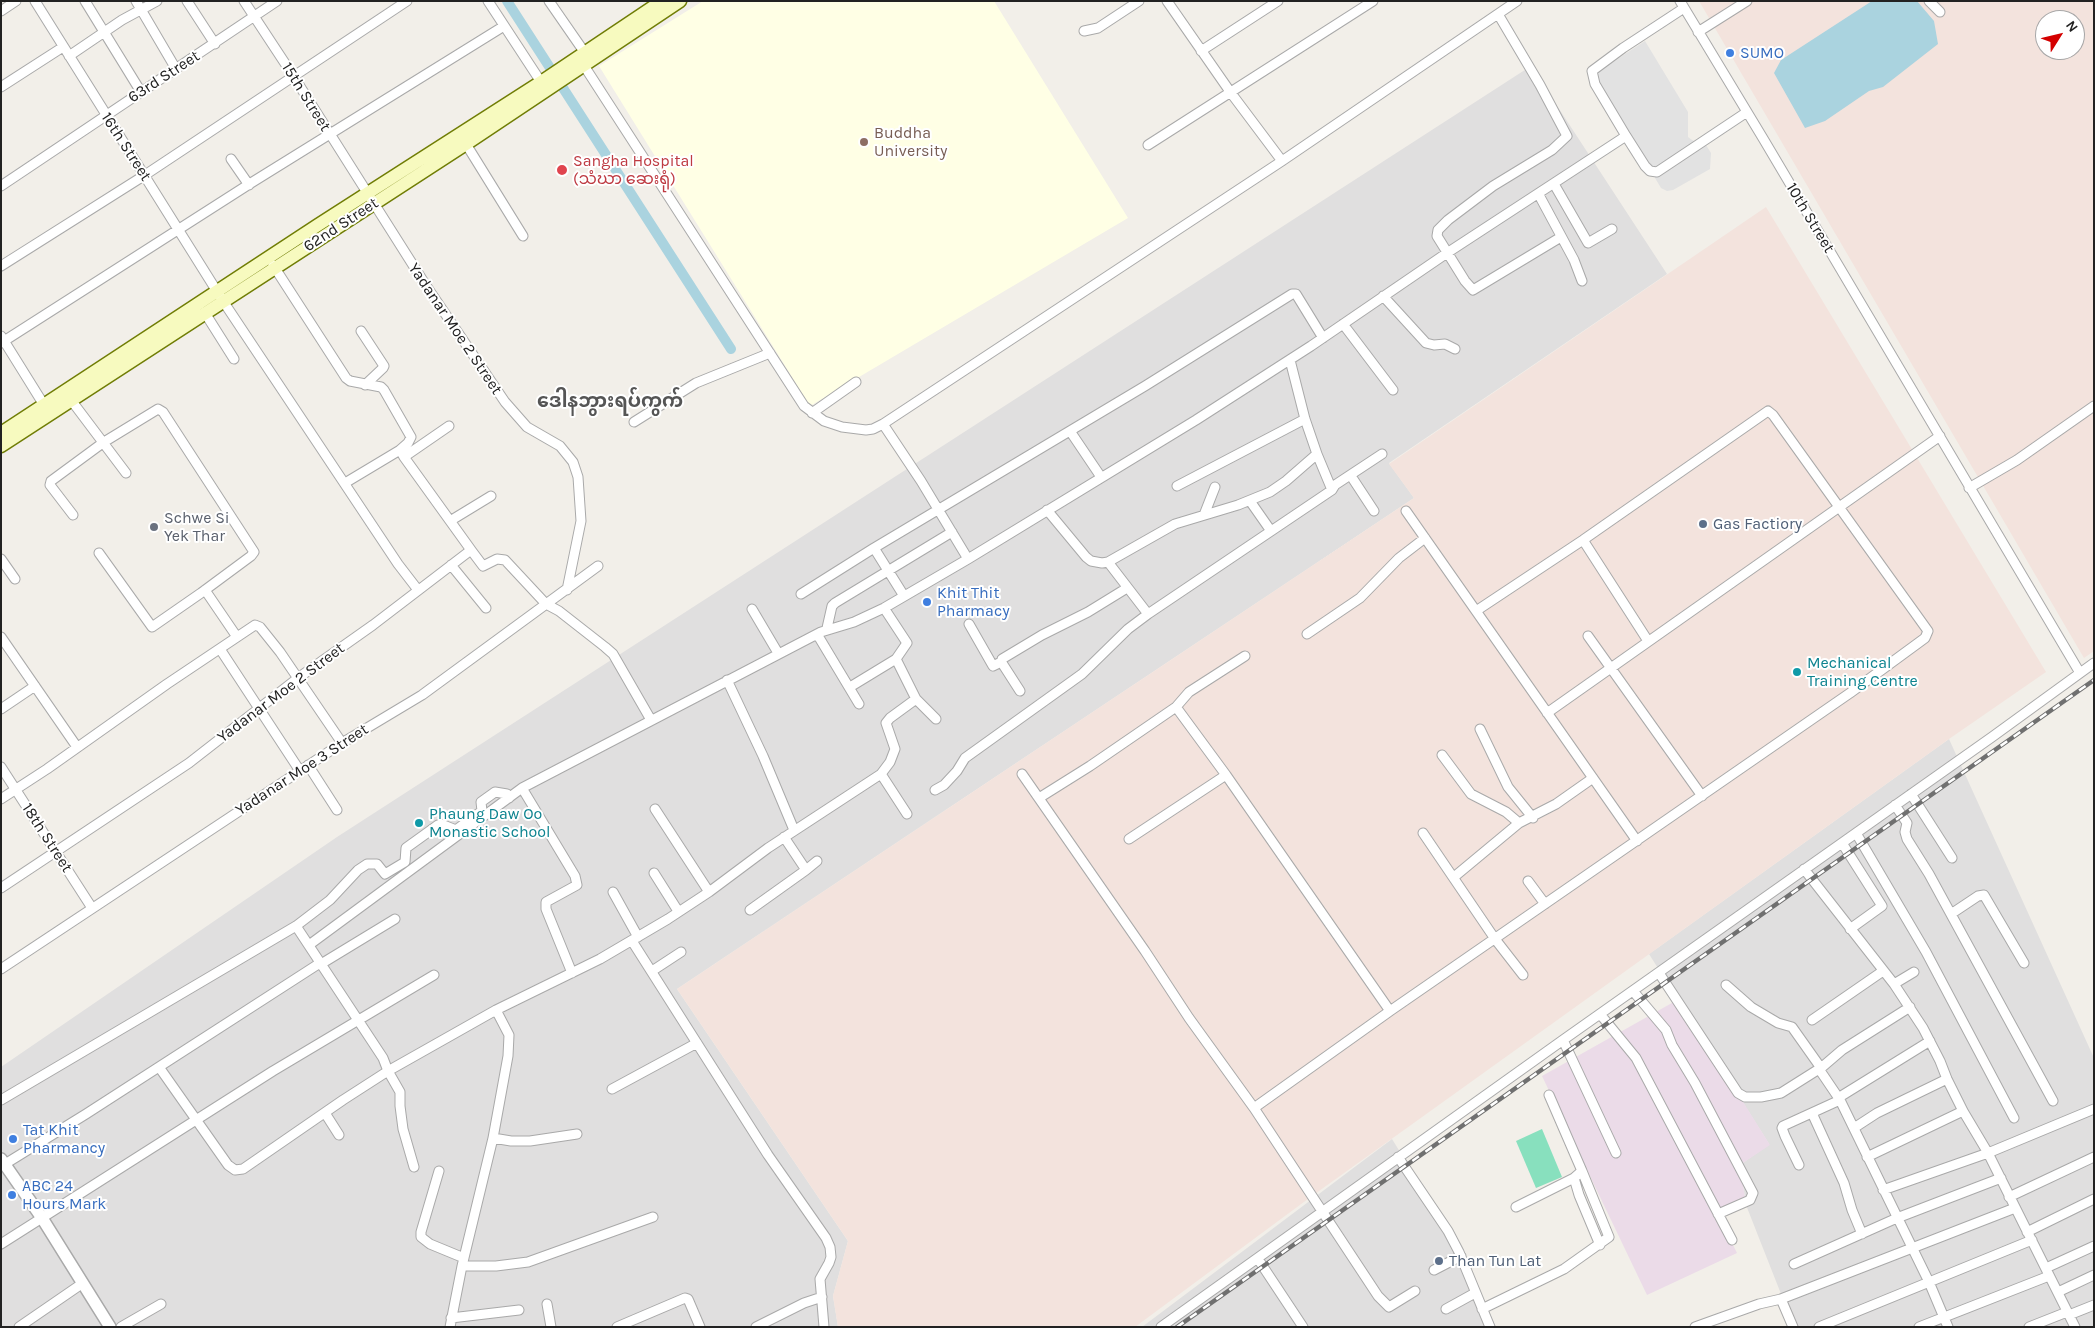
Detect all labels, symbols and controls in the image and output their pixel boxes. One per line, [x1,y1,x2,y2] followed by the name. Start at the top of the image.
[2035,10,2085,60] north arrow
[2062,17,2082,36] text: N
[1740,43,1784,63] place label: SUMO
[125,47,203,107] street label: 63rd Street
[1724,47,1736,59] marker: SUMO
[277,59,335,135] street label: 15th Street
[97,109,155,185] street label: 16th Street
[874,123,948,161] place label: Buddha University
[858,136,870,148] marker: Buddha University
[573,151,694,189] place label: Sangha Hospital (သံဃာ ဆေးရုံ)
[555,163,569,177] marker: Sangha Hospital (သံဃာ ဆေးရုံ)
[1782,180,1838,256] street label: 10th Street
[300,194,382,256] street label: 62nd Street
[404,260,506,398] street label: Yadanar Moe 2 Street
[537,391,683,413] district label: ဒေါနဘွားရပ်ကွက်
[164,508,230,546] place label: Schwe Si Yek Thar
[1713,514,1802,534] place label: Gas Factiory
[1697,518,1709,530] marker: Gas Factiory
[148,521,160,533] marker: Schwe Si Yek Thar
[937,583,1010,621] place label: Khit Thit Pharmacy
[921,596,933,608] marker: Khit Thit Pharmacy
[214,639,348,747] street label: Yadanar Moe 2 Street
[1807,653,1918,691] place label: Mechanical Training Centre
[1791,666,1803,678] marker: Mechanical Training Centre
[232,720,372,820] street label: Yadanar Moe 3 Street
[18,800,76,876] street label: 18th Street
[429,804,551,842] place label: Phaung Daw Oo Monastic School
[413,817,425,829] marker: Phaung Daw Oo Monastic School
[23,1120,105,1158] place label: Tat Khit Pharmancy
[7,1133,19,1145] marker: Tat Khit Pharmancy
[22,1176,106,1214] place label: ABC 24 Hours Mark
[6,1189,18,1201] marker: ABC 24 Hours Mark
[1449,1251,1541,1271] place label: Than Tun Lat
[1433,1255,1445,1267] marker: Than Tun Lat

